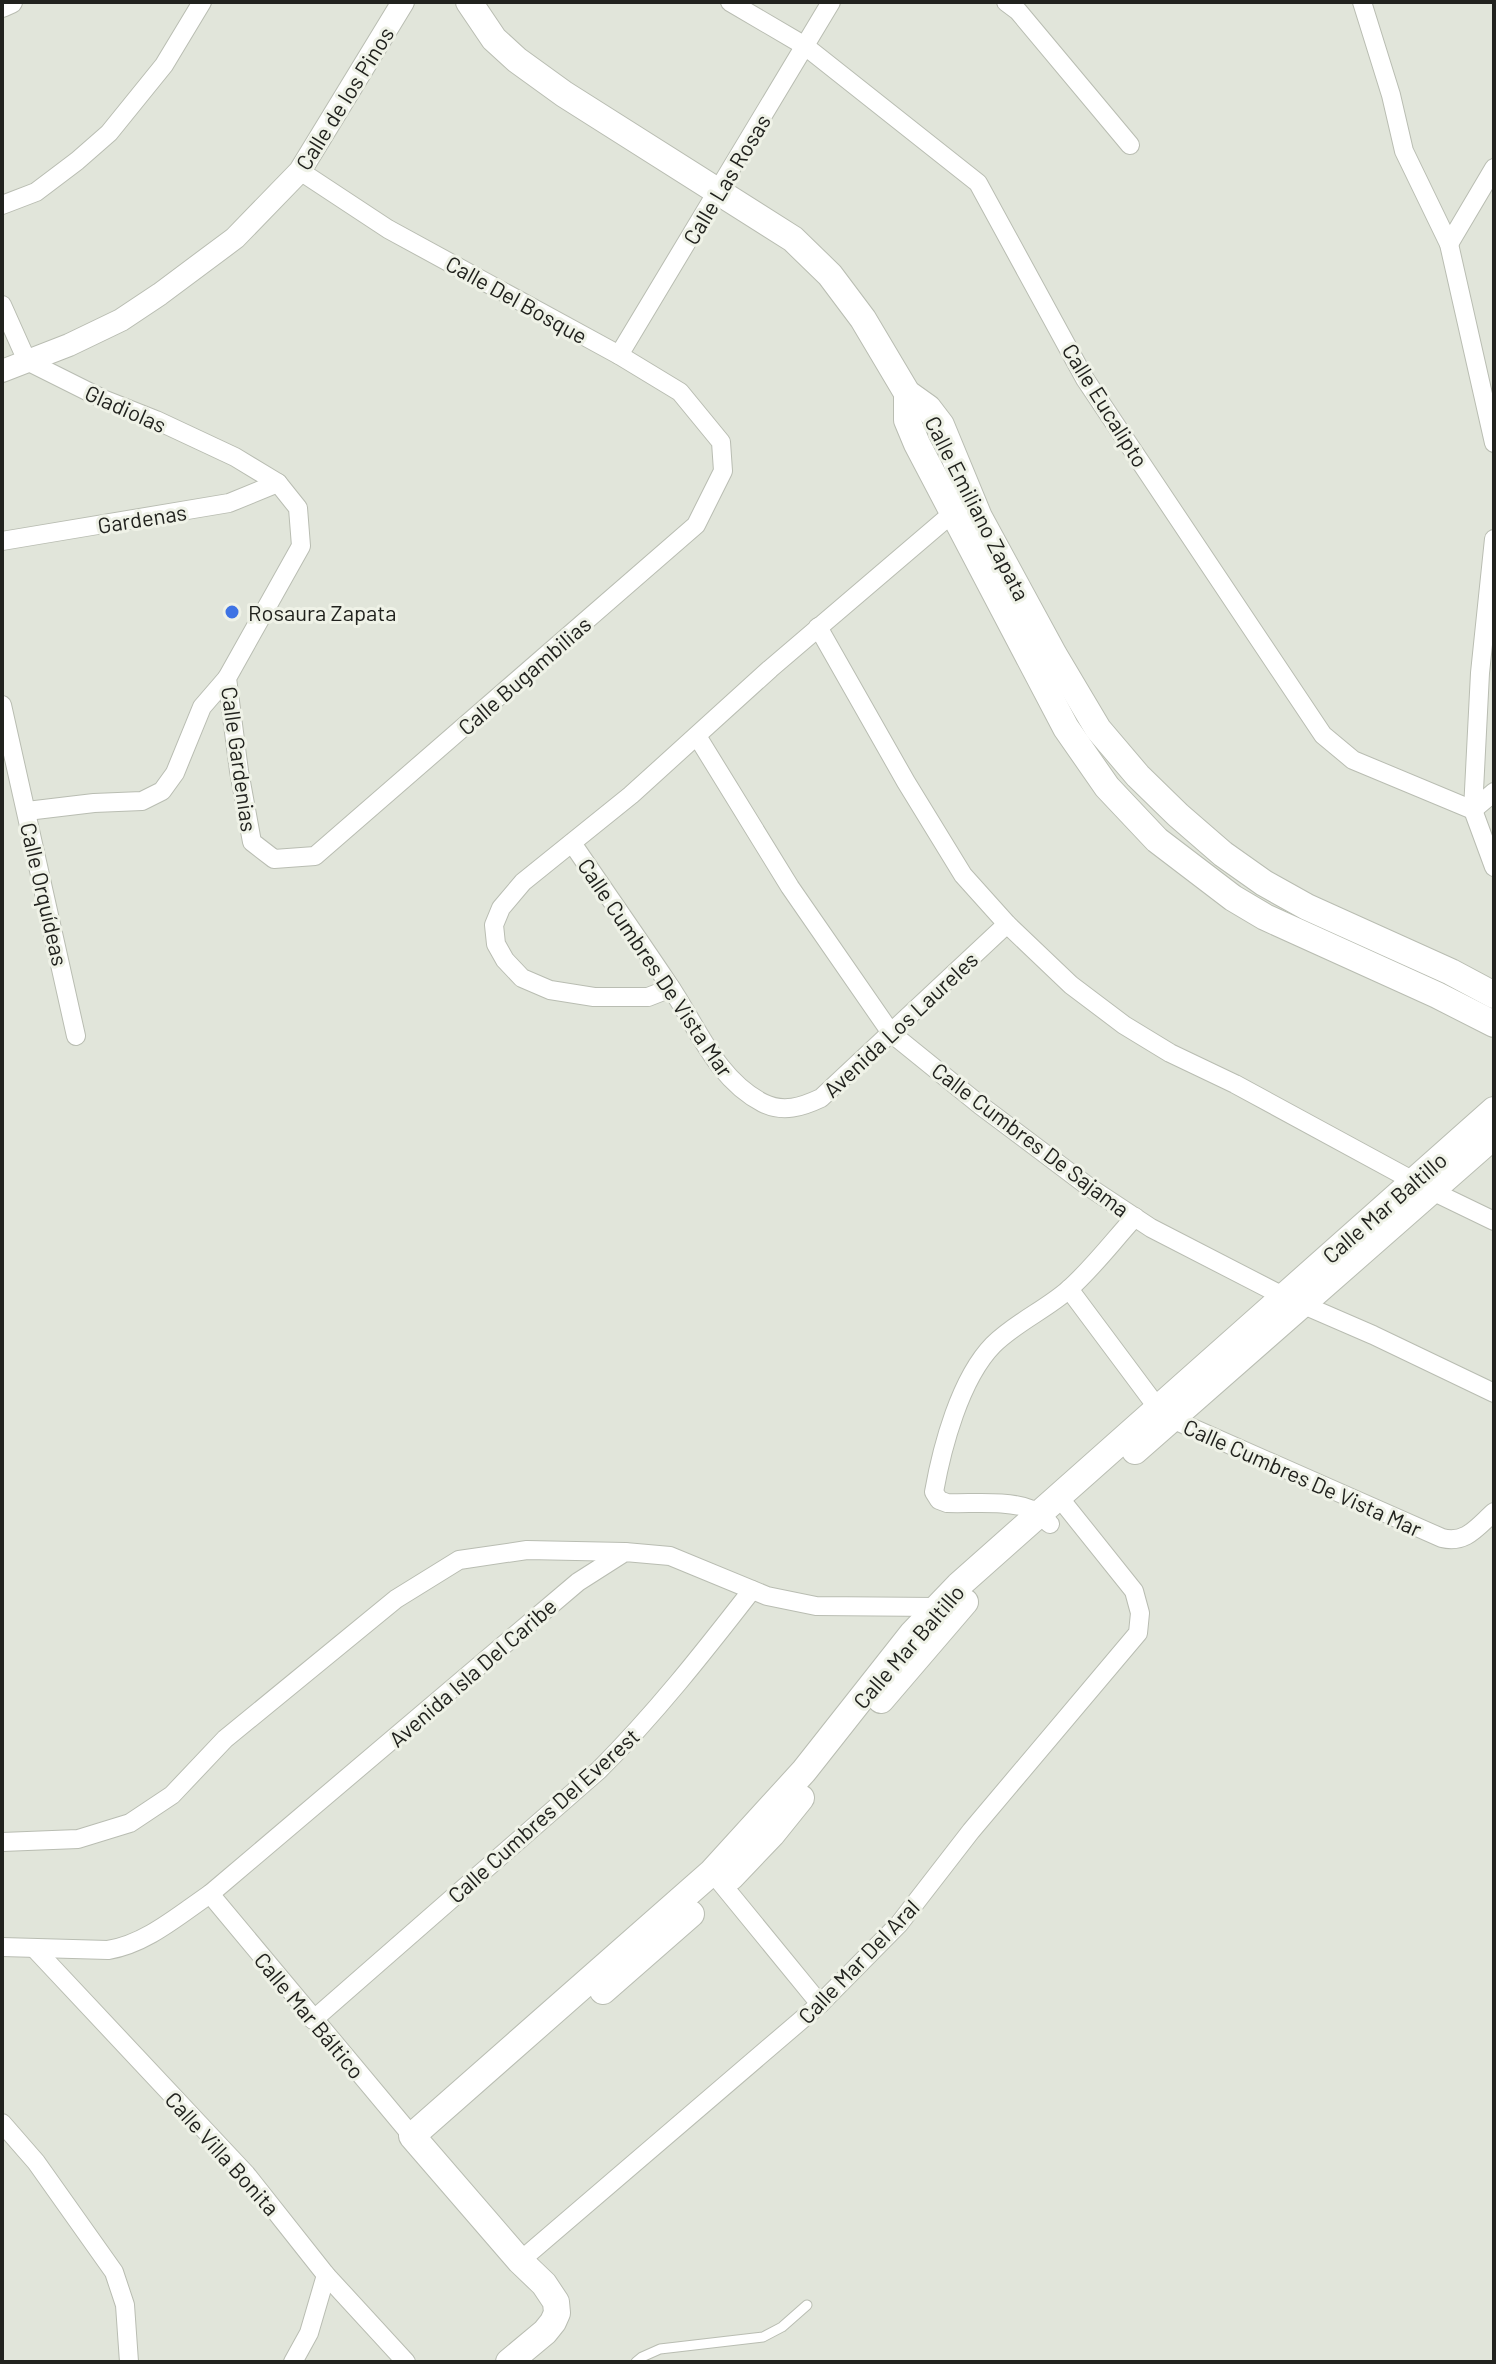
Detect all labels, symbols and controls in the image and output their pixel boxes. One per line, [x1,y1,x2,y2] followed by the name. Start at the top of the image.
[290,22,398,174] street label: Calle de los Pinos
[677,109,775,249] street label: Calle Las Rosas
[442,249,592,349] street label: Calle Del Bosque
[1058,338,1154,472] street label: Calle Eucalipto
[81,379,171,437] street label: Gladiolas
[920,411,1036,605] street label: Calle Emiliano Zapata
[96,498,188,538] street label: Gardenas
[248,599,396,625] place label: Rosaura Zapata
[223,603,241,621] marker: Rosaura Zapata
[452,610,596,740] street label: Calle Bugambilias
[217,685,263,833] street label: Calle Gardenias
[16,820,74,968] street label: Calle Orquídeas
[573,853,739,1081] street label: Calle Cumbres De Vista Mar
[817,946,983,1102] street label: Avenida Los Laureles
[927,1056,1135,1222] street label: Calle Cumbres De Sajama
[1317,1146,1451,1268] street label: Calle Mar Baltillo
[1180,1413,1426,1541] street label: Calle Cumbres De Vista Mar
[847,1579,969,1713] street label: Calle Mar Baltillo
[383,1592,561,1752] street label: Avenida Isla Del Caribe
[442,1722,644,1908] street label: Calle Cumbres Del Everest
[792,1894,924,2028] street label: Calle Mar Del Aral
[250,1947,370,2083] street label: Calle Mar Báltico
[161,2086,285,2220] street label: Calle Villa Bonita

